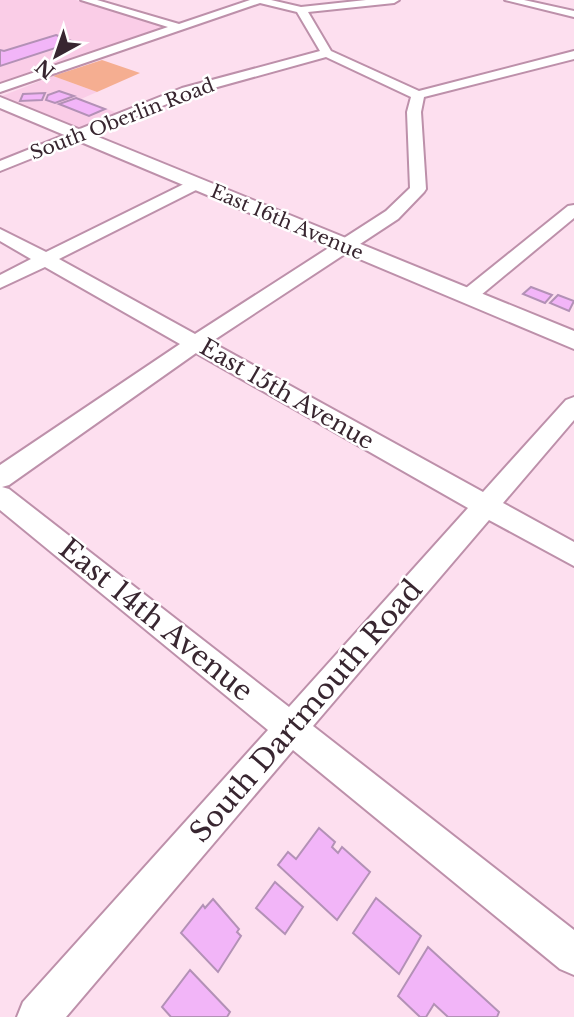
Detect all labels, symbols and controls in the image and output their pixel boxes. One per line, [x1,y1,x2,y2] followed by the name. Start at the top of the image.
[21,21,91,91] north arrow
[31,54,60,83] text: N
[27,73,217,165] street label: South Oberlin Road
[207,179,367,265] street label: East 16th Avenue
[195,333,379,455] street label: East 15th Avenue
[52,531,260,709] street label: East 14th Avenue
[182,572,430,849] street label: South Dartmouth Road

